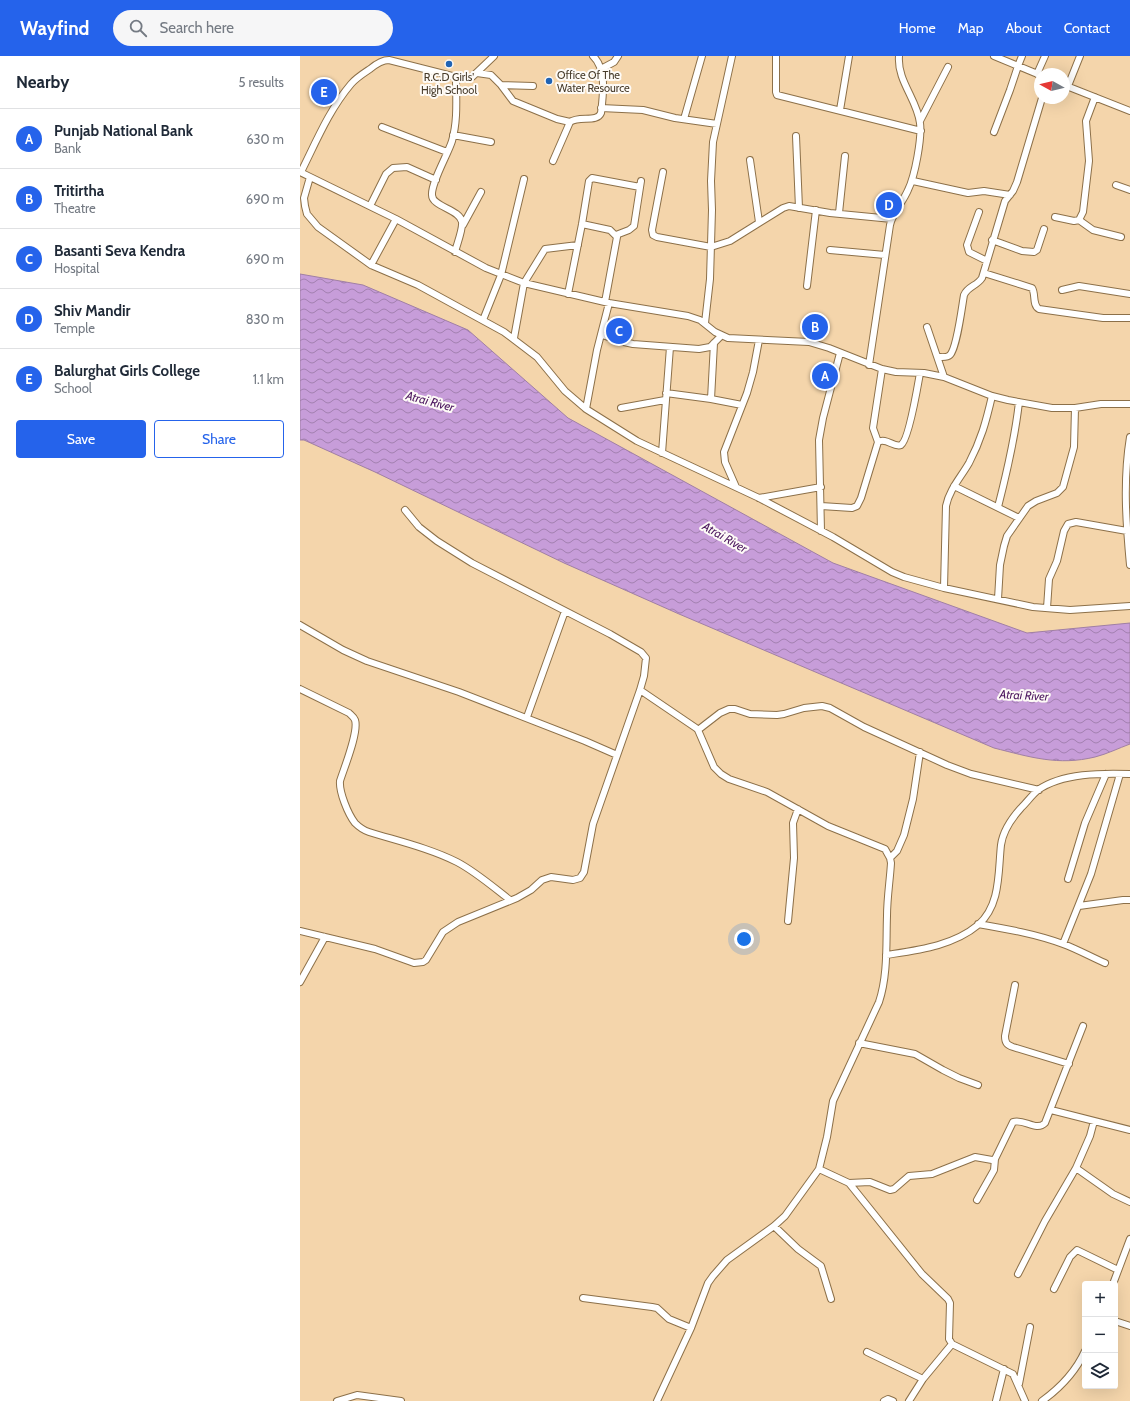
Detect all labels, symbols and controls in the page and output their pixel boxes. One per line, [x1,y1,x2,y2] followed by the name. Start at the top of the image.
[113,10,393,46] search box
[20,17,89,40] text: Wayfind
[127,17,149,39] icon: search
[159,19,234,37] text: Search here
[899,19,936,37] text: Home
[958,19,983,37] text: Map
[1005,19,1042,37] text: About
[1064,19,1110,37] text: Contact
[444,59,454,69] marker: R.C.D Girls' High School
[557,68,630,95] place label: Office Of The Water Resource
[1034,68,1070,104] north arrow
[421,70,477,97] place label: R.C.D Girls' High School
[16,72,69,92] text: Nearby
[238,74,284,90] text: 5 results
[544,76,554,86] marker: Office Of The Water Resource
[311,77,337,107] pin: E
[54,122,193,140] text: Punjab National Bank
[25,131,33,147] text: A
[246,131,284,147] text: 630 m
[54,140,81,156] text: Bank
[54,182,104,200] text: Tritirtha
[876,190,902,220] pin: D
[25,191,33,207] text: B
[246,191,284,207] text: 690 m
[54,200,96,216] text: Theatre
[54,242,185,260] text: Basanti Seva Kendra
[25,251,33,267] text: C
[246,251,284,267] text: 690 m
[54,260,99,276] text: Hospital
[54,302,131,320] text: Shiv Mandir
[24,311,34,327] text: D
[246,311,284,327] text: 830 m
[802,312,828,342] pin: B
[606,316,632,346] pin: C
[54,320,95,336] text: Temple
[812,361,838,391] pin: A
[54,362,200,380] text: Balurghat Girls College
[25,371,33,387] text: E
[253,371,284,387] text: 1.1 km
[54,380,92,396] text: School
[403,387,457,415] water label: Atrai River
[16,420,146,458] button: Save
[154,420,284,458] button: Share
[699,518,751,556] water label: Atrai River
[998,686,1050,704] water label: Atrai River
[734,929,754,949] your location
[1082,1281,1118,1389] map controls
[1082,1281,1118,1317] button: +
[1082,1317,1118,1353] button: −
[1082,1353,1118,1389] button: layers

